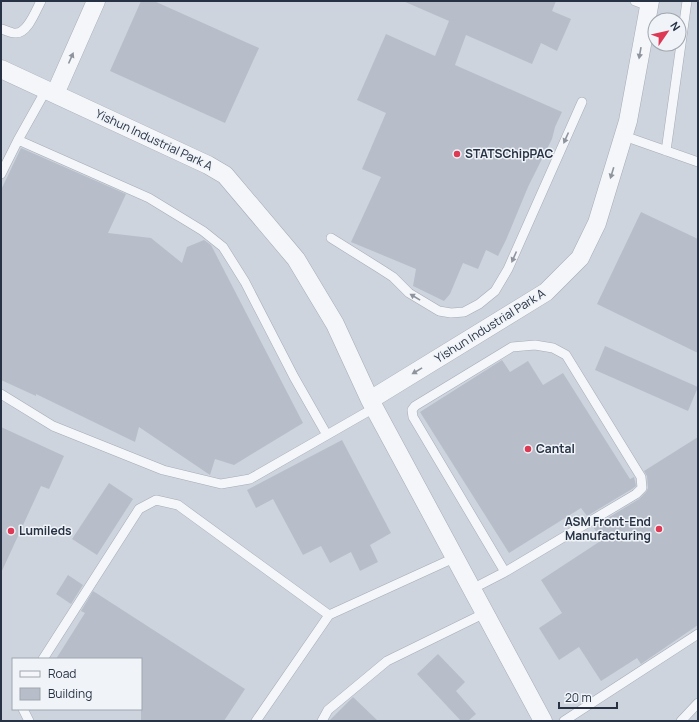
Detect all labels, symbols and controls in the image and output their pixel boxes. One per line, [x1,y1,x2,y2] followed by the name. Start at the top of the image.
[647,12,687,52] north arrow
[667,19,684,34] text: N
[637,47,643,59] one-way arrow
[68,52,74,64] one-way arrow
[93,105,216,174] street label: Yishun Industrial Park A
[563,132,569,143] one-way arrow
[465,145,553,162] place label: STATSChipPAC
[452,149,462,159] marker: STATSChipPAC
[609,167,615,179] one-way arrow
[510,251,516,263] one-way arrow
[431,284,549,367] street label: Yishun Industrial Park A
[410,293,420,301] one-way arrow
[412,367,422,375] one-way arrow
[536,440,575,457] place label: Cantal
[523,444,533,454] marker: Cantal
[565,513,651,544] place label: ASM Front-End Manufacturing
[19,522,72,539] place label: Lumileds
[654,524,664,534] marker: ASM Front-End Manufacturing
[6,526,16,536] marker: Lumileds
[12,658,142,710] legend
[48,665,76,682] text: Road
[559,684,617,710] scale bar
[48,685,92,702] text: Building
[565,689,592,706] text: 20 m

